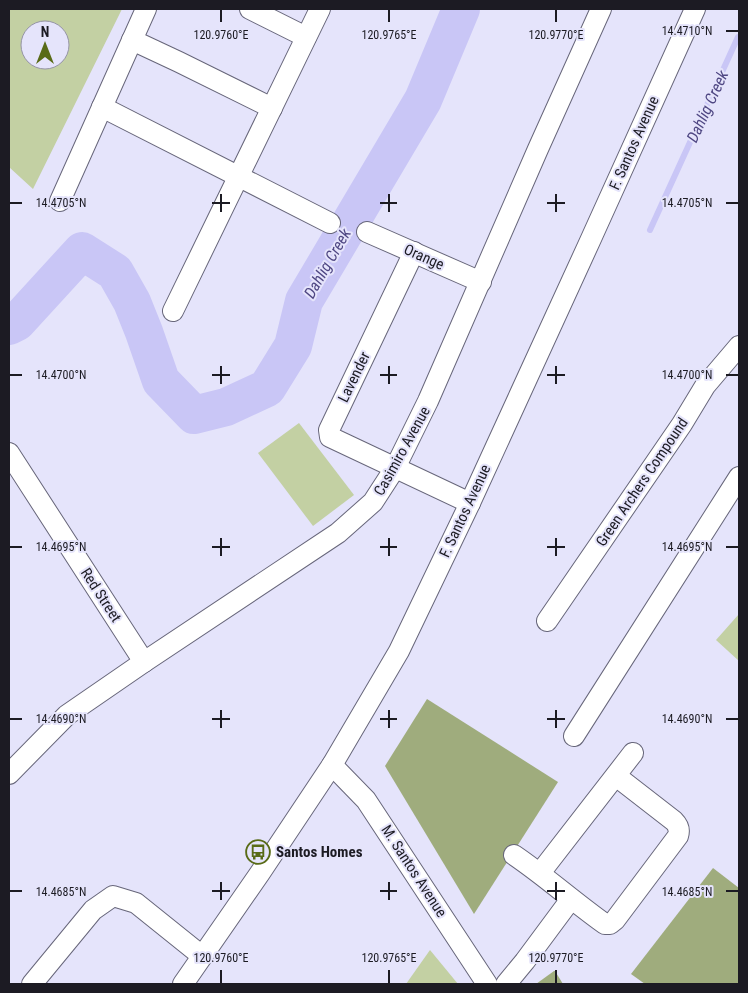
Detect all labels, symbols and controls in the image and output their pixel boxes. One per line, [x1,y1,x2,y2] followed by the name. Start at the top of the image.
[20,20,70,70] north arrow
[41,24,49,40] text: N
[662,24,712,38] text: 14.4710°N
[193,28,249,42] text: 120.9760°E
[361,28,417,42] text: 120.9765°E
[528,28,584,42] text: 120.9770°E
[683,66,733,145] water label: Dahlig Creek
[605,93,663,193] street label: F. Santos Avenue
[36,196,86,210] text: 14.4705°N
[662,196,712,210] text: 14.4705°N
[300,224,355,301] water label: Dahlig Creek
[401,240,447,274] street label: Orange
[334,348,374,405] street label: Lavender
[36,368,86,382] text: 14.4700°N
[662,368,712,382] text: 14.4700°N
[370,403,434,499] street label: Casimiro Avenue
[592,414,692,550] street label: Green Archers Compound
[436,462,494,560] street label: F. Santos Avenue
[36,540,86,554] text: 14.4695°N
[662,540,712,554] text: 14.4695°N
[77,565,125,625] street label: Red Street
[36,712,86,726] text: 14.4690°N
[662,712,712,726] text: 14.4690°N
[378,822,450,920] street label: M. Santos Avenue
[245,839,271,865] bus stop icon: Santos Homes
[276,843,363,861] place label: Santos Homes
[36,885,86,899] text: 14.4685°N
[662,885,712,899] text: 14.4685°N
[193,951,249,965] text: 120.9760°E
[361,951,417,965] text: 120.9765°E
[528,951,584,965] text: 120.9770°E

